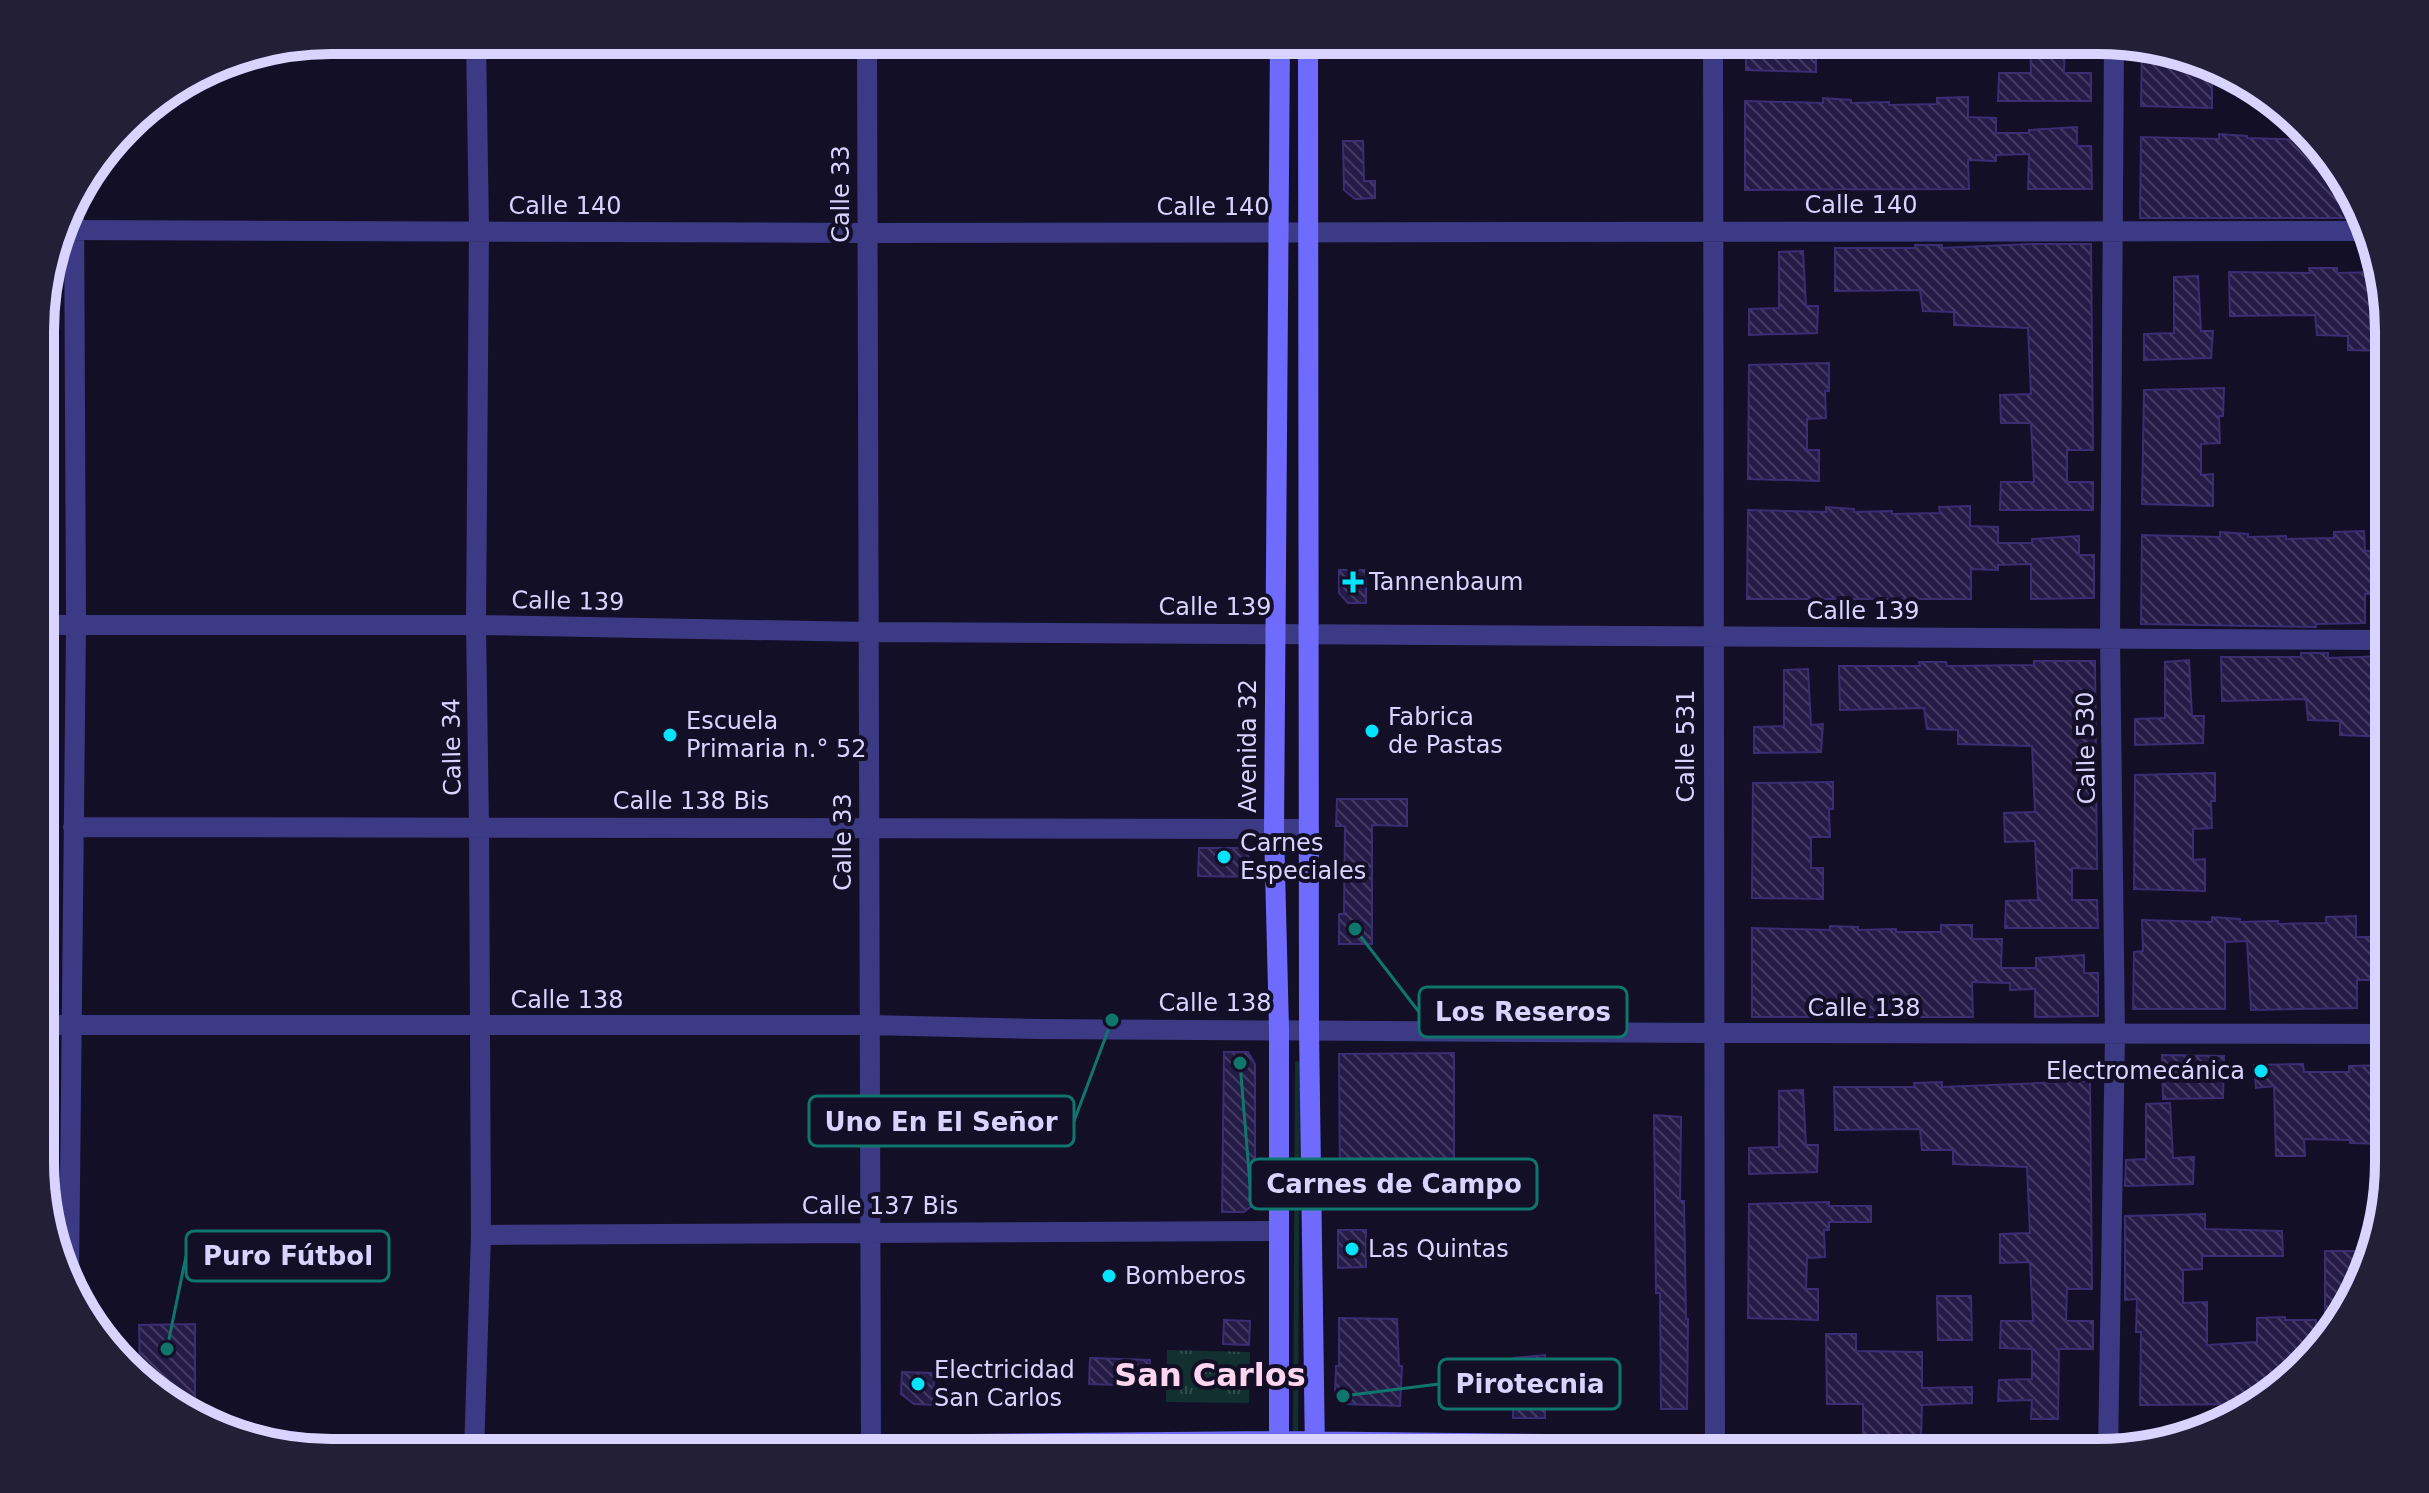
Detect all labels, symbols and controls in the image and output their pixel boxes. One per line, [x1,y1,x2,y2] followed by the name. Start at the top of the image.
[827,145,855,243] street label: Calle 33
[1804,191,1918,219] street label: Calle 140
[508,192,622,220] street label: Calle 140
[1156,193,1270,221] street label: Calle 140
[1368,568,1523,596] place label: Tannenbaum
[1344,573,1362,591] marker: Tannenbaum
[511,586,625,616] street label: Calle 139
[1158,593,1272,621] street label: Calle 139
[1806,597,1920,625] street label: Calle 139
[1234,679,1262,813] street label: Avenida 32
[1672,689,1700,803] street label: Calle 531
[2071,691,2101,805] street label: Calle 530
[437,698,467,796] street label: Calle 34
[1388,703,1503,759] place label: Fabrica de Pastas
[686,707,867,763] place label: Escuela Primaria n.° 52
[1363,722,1381,740] marker: Fabrica de Pastas
[661,726,679,744] marker: Escuela Primaria n.° 52
[613,787,769,815] street label: Calle 138 Bis
[829,793,857,891] street label: Calle 33
[1240,829,1366,885] place label: Carnes Especiales
[1215,848,1233,866] marker: Carnes Especiales
[510,986,624,1014] street label: Calle 138
[1419,987,1627,1037] callout: Los Reseros
[1158,989,1272,1017] street label: Calle 138
[1807,994,1921,1022] street label: Calle 138
[1435,997,1611,1027] text: Los Reseros
[2046,1057,2245,1085] place label: Electromecánica
[2252,1062,2270,1080] marker: Electromecánica
[809,1096,1074,1146] callout: Uno En El Señor
[824,1107,1058,1137] text: Uno En El Señor
[1250,1159,1537,1209] callout: Carnes de Campo
[1266,1169,1522,1199] text: Carnes de Campo
[802,1192,958,1220] street label: Calle 137 Bis
[186,1231,389,1281] callout: Puro Fútbol
[1368,1235,1509,1263] place label: Las Quintas
[1343,1240,1361,1258] marker: Las Quintas
[203,1241,373,1271] text: Puro Fútbol
[1125,1262,1246,1290] place label: Bomberos
[1100,1267,1118,1285] marker: Bomberos
[934,1356,1075,1412] place label: Electricidad San Carlos
[1114,1356,1306,1394] district label: San Carlos
[1439,1359,1620,1409] callout: Pirotecnia
[1455,1369,1605,1399] text: Pirotecnia
[909,1375,927,1393] marker: Electricidad San Carlos

